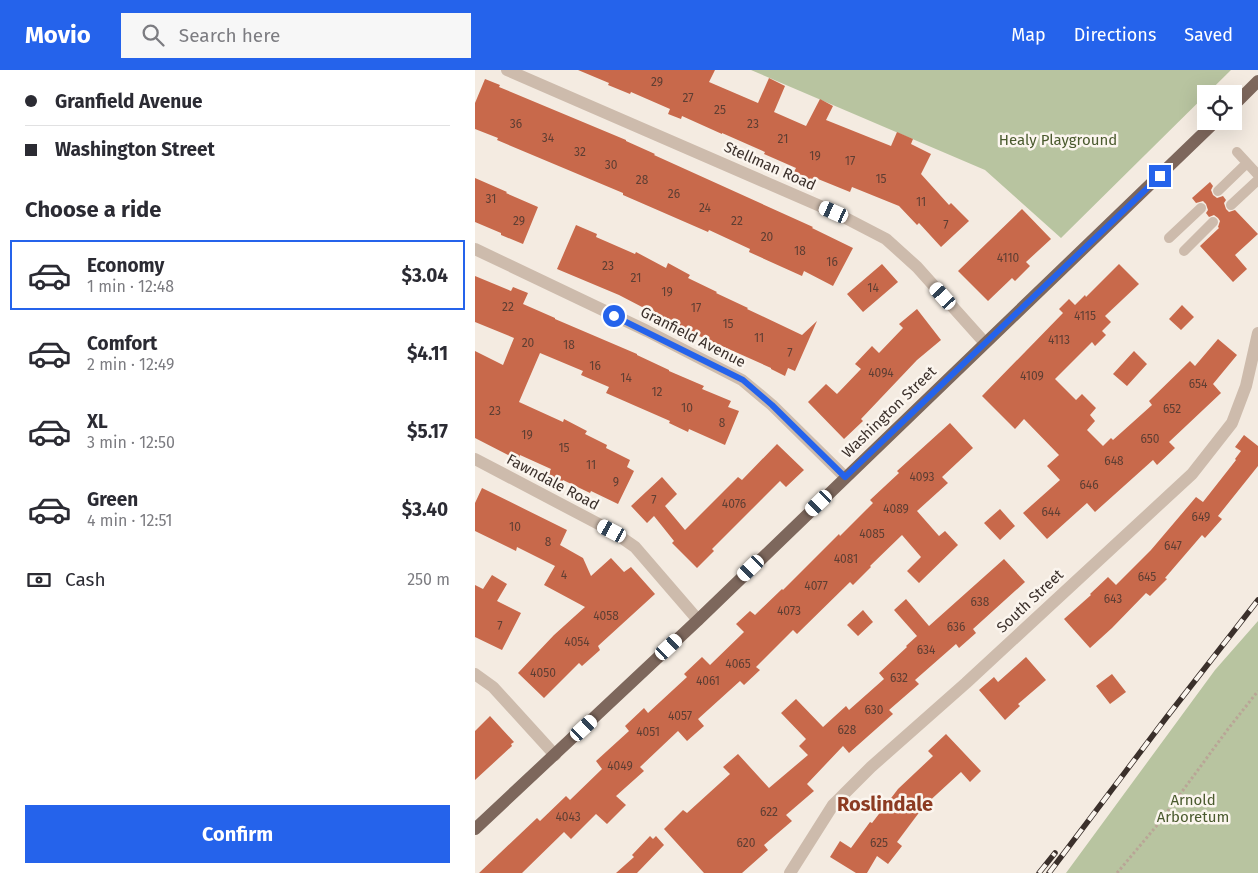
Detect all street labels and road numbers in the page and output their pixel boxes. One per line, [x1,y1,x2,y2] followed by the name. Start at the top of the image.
[721,138,819,194] street label: Stellman Road
[637,303,749,371] street label: Granfield Avenue
[838,362,940,462] street label: Washington Street
[504,450,602,514] street label: Fawndale Road
[993,565,1067,636] street label: South Street

